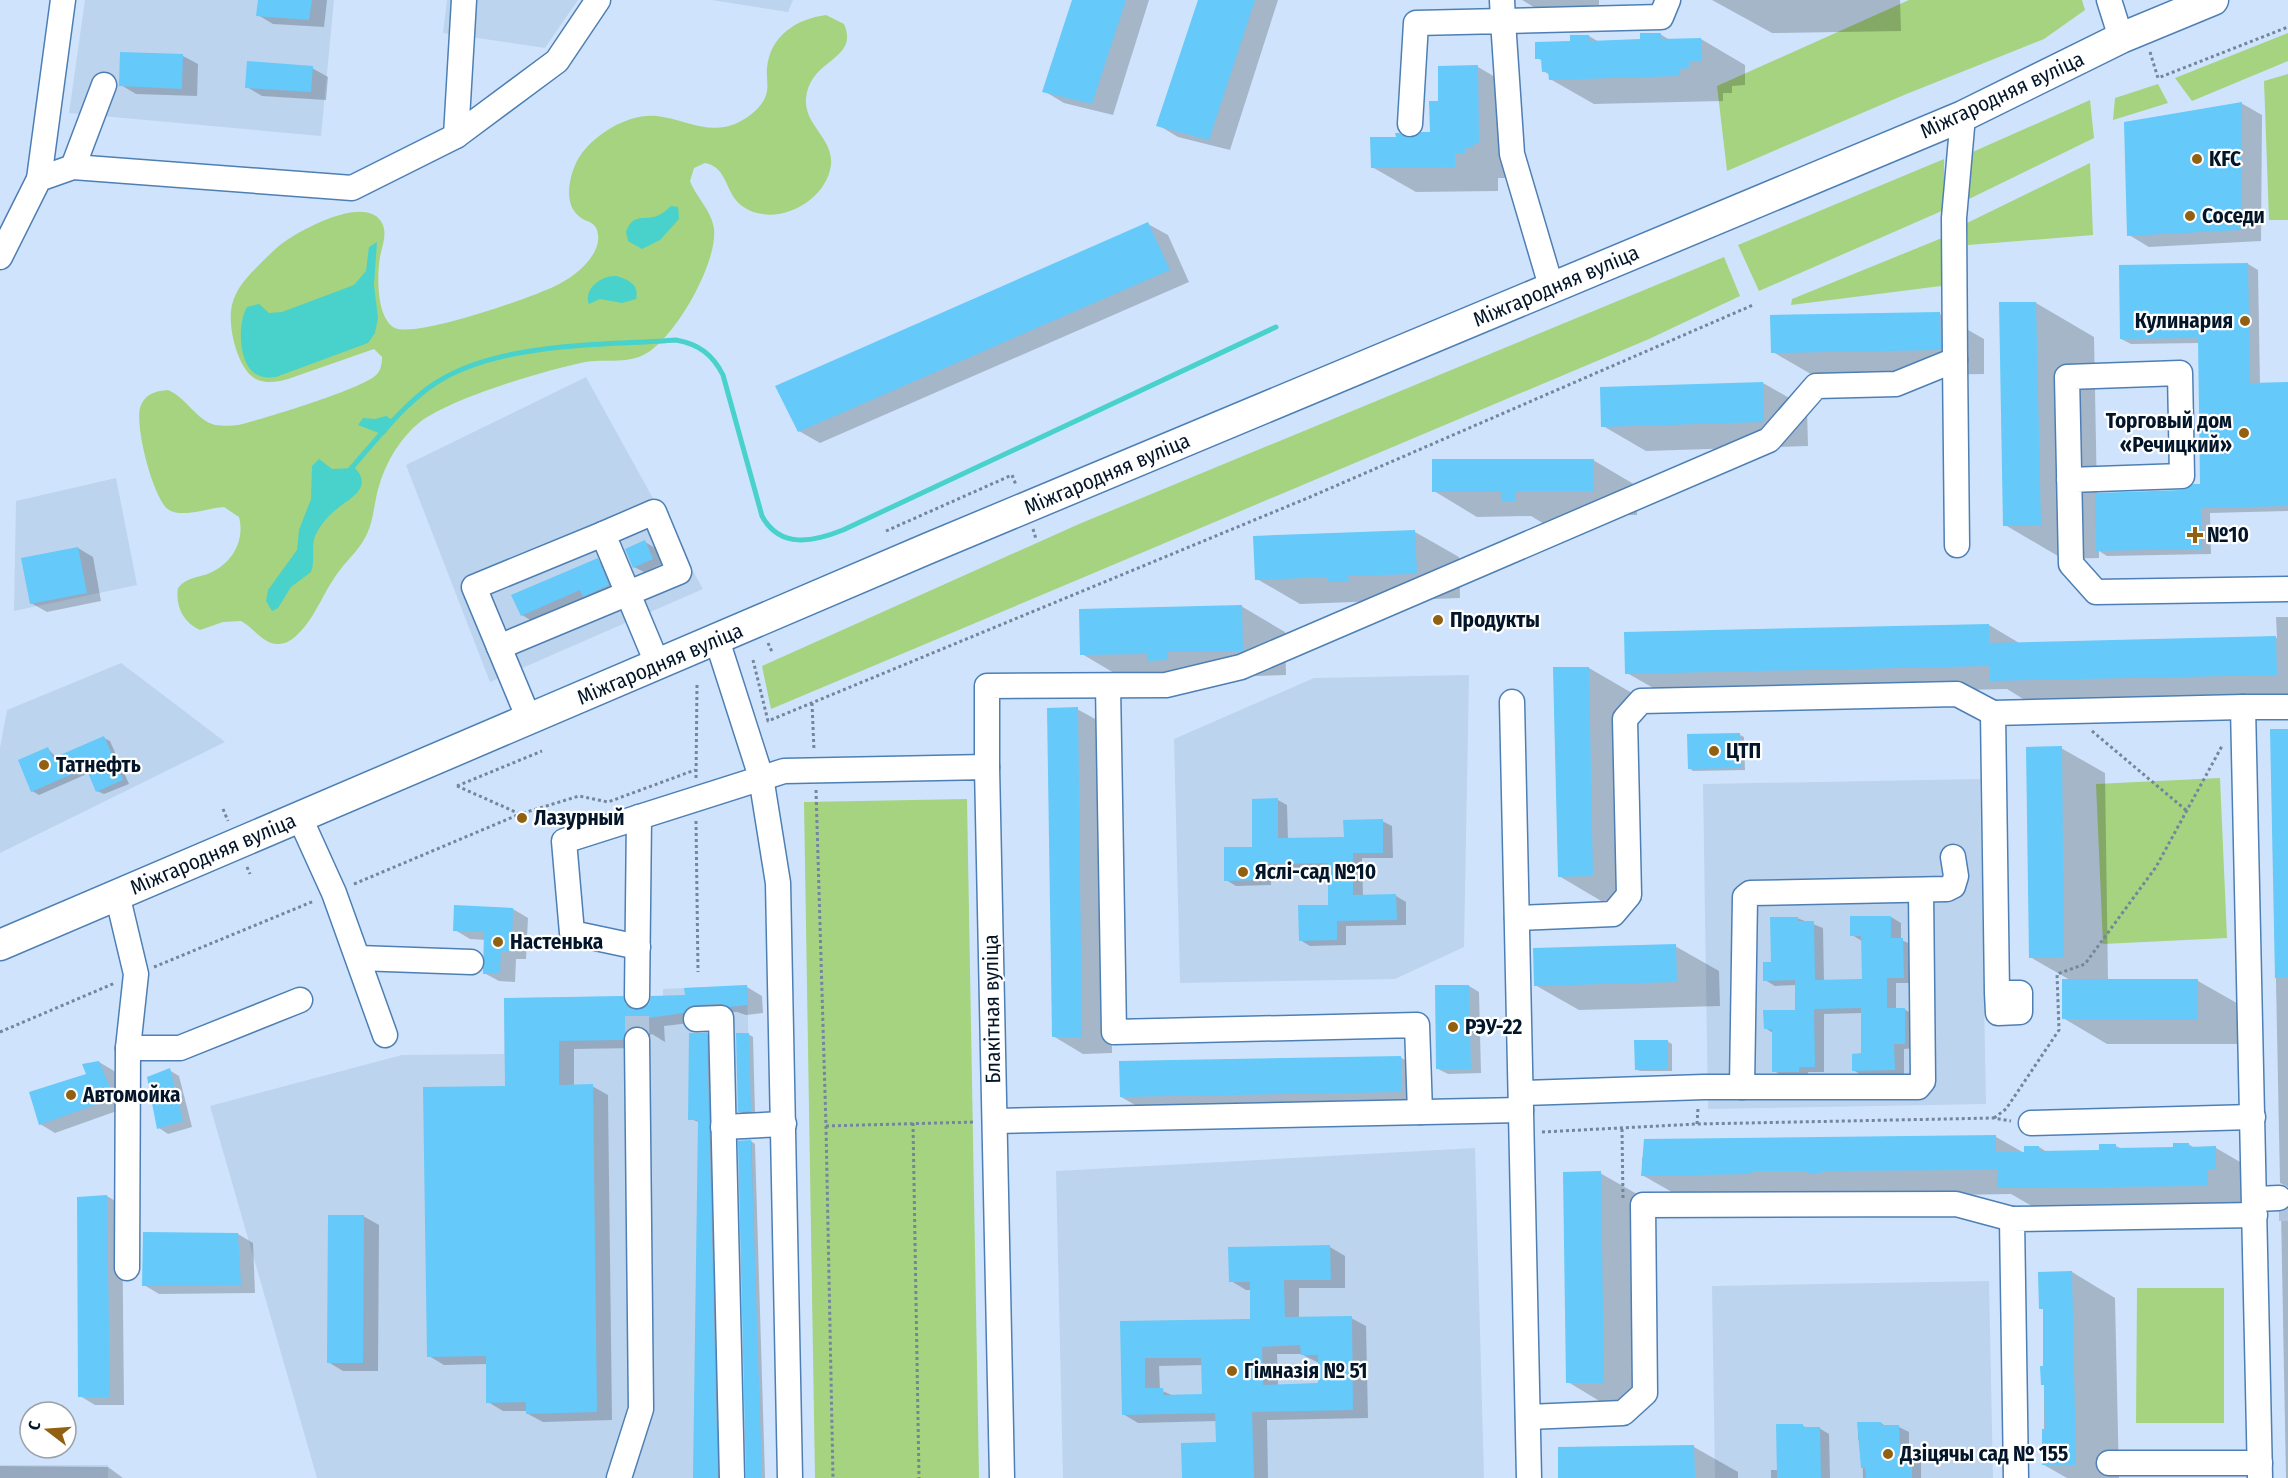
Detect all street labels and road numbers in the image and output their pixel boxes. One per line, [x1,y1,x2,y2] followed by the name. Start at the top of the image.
[1916,46,2088,144] street label: Міжгародняя вуліца
[1469,239,1643,333] street label: Міжгародняя вуліца
[1020,427,1194,521] street label: Міжгародняя вуліца
[573,617,747,711] street label: Міжгародняя вуліца
[126,807,300,901] street label: Міжгародняя вуліца
[978,934,1006,1084] street label: Блакітная вуліца

